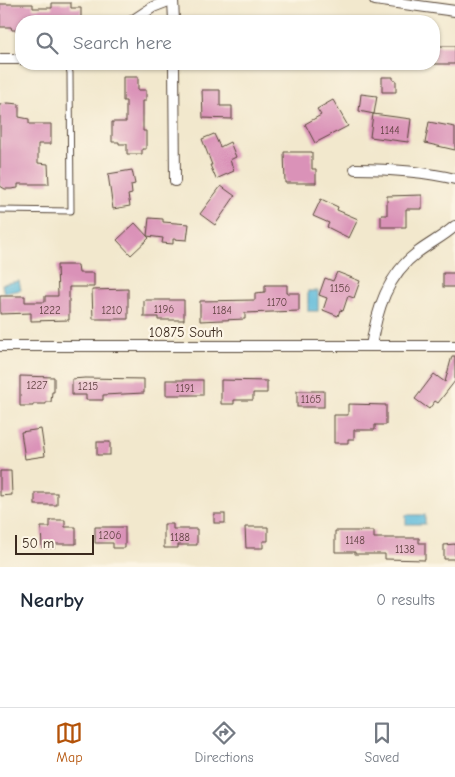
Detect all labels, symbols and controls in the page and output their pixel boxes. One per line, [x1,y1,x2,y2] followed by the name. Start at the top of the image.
[15,15,440,70] search box
[33,29,61,57] icon: search
[73,32,172,54] text: Search here
[380,124,400,137] house number: 1144
[330,282,350,295] house number: 1156
[267,296,287,309] house number: 1170
[154,303,174,316] house number: 1196
[39,304,61,317] house number: 1222
[101,304,123,317] house number: 1210
[212,304,232,317] house number: 1184
[149,324,223,341] street label: 10875 South
[26,379,48,392] house number: 1227
[78,380,98,393] house number: 1215
[176,382,194,395] house number: 1191
[301,393,321,406] house number: 1165
[99,529,121,542] house number: 1206
[170,531,190,544] house number: 1188
[15,532,94,555] scale bar
[345,534,365,547] house number: 1148
[22,535,54,552] text: 50 m
[395,543,415,556] house number: 1138
[20,588,84,612] text: Nearby
[376,591,435,609] text: 0 results
[55,719,83,766] tab: Map
[194,719,254,766] tab: Directions
[365,719,400,766] tab: Saved

